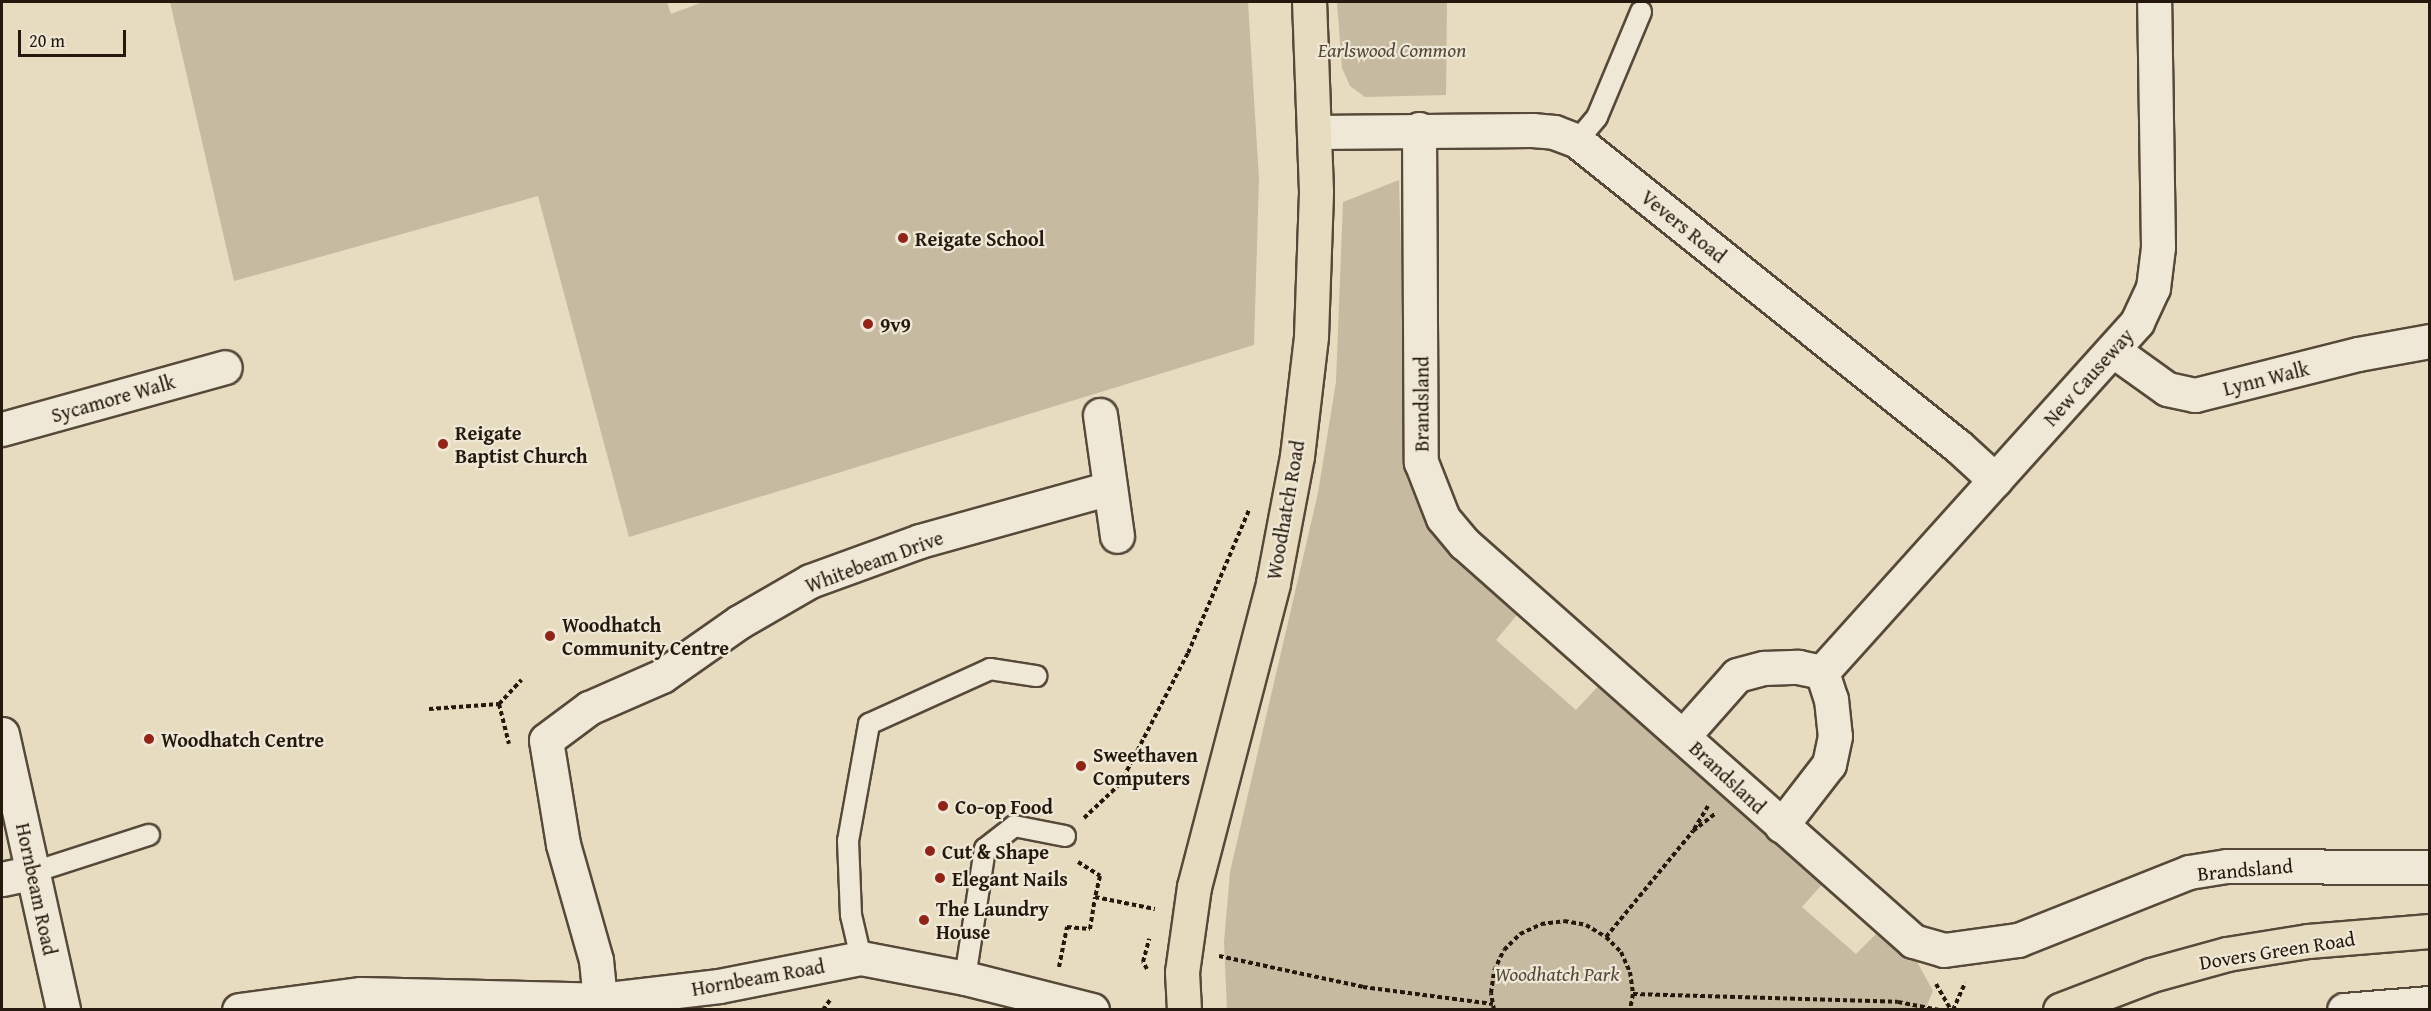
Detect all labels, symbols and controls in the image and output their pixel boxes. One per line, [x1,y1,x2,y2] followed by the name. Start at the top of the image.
[21,18,129,56] scale bar
[29,27,65,54] text: 20 m
[1318,37,1466,61] park label: Earlswood Common
[1637,184,1731,268] street label: Vevers Road
[915,226,1045,250] place label: Reigate School
[896,231,910,245] marker: Reigate School
[880,312,911,336] place label: 9v9
[861,317,875,331] marker: 9v9
[2038,323,2138,431] street label: New Causeway
[1409,356,1433,452] street label: Brandsland
[2220,356,2312,400] street label: Lynn Walk
[48,369,178,427] street label: Sycamore Walk
[455,420,588,467] place label: Reigate Baptist Church
[436,437,450,451] marker: Reigate Baptist Church
[1261,438,1309,582] street label: Woodhatch Road
[802,525,946,597] street label: Whitebeam Drive
[562,612,729,659] place label: Woodhatch Community Centre
[543,629,557,643] marker: Woodhatch Community Centre
[161,727,324,751] place label: Woodhatch Centre
[142,732,156,746] marker: Woodhatch Centre
[1685,736,1771,818] street label: Brandsland
[1093,742,1198,789] place label: Sweethaven Computers
[1074,759,1088,773] marker: Sweethaven Computers
[955,794,1053,818] place label: Co-op Food
[936,799,950,813] marker: Co-op Food
[11,821,63,957] street label: Hornbeam Road
[942,839,1049,863] place label: Cut & Shape
[923,844,937,858] marker: Cut & Shape
[2196,853,2294,885] street label: Brandsland
[952,866,1068,890] place label: Elegant Nails
[933,871,947,885] marker: Elegant Nails
[936,897,1049,944] place label: The Laundry House
[917,913,931,927] marker: The Laundry House
[2197,926,2357,974] street label: Dovers Green Road
[690,953,826,1001] street label: Hornbeam Road
[1495,961,1619,985] park label: Woodhatch Park

